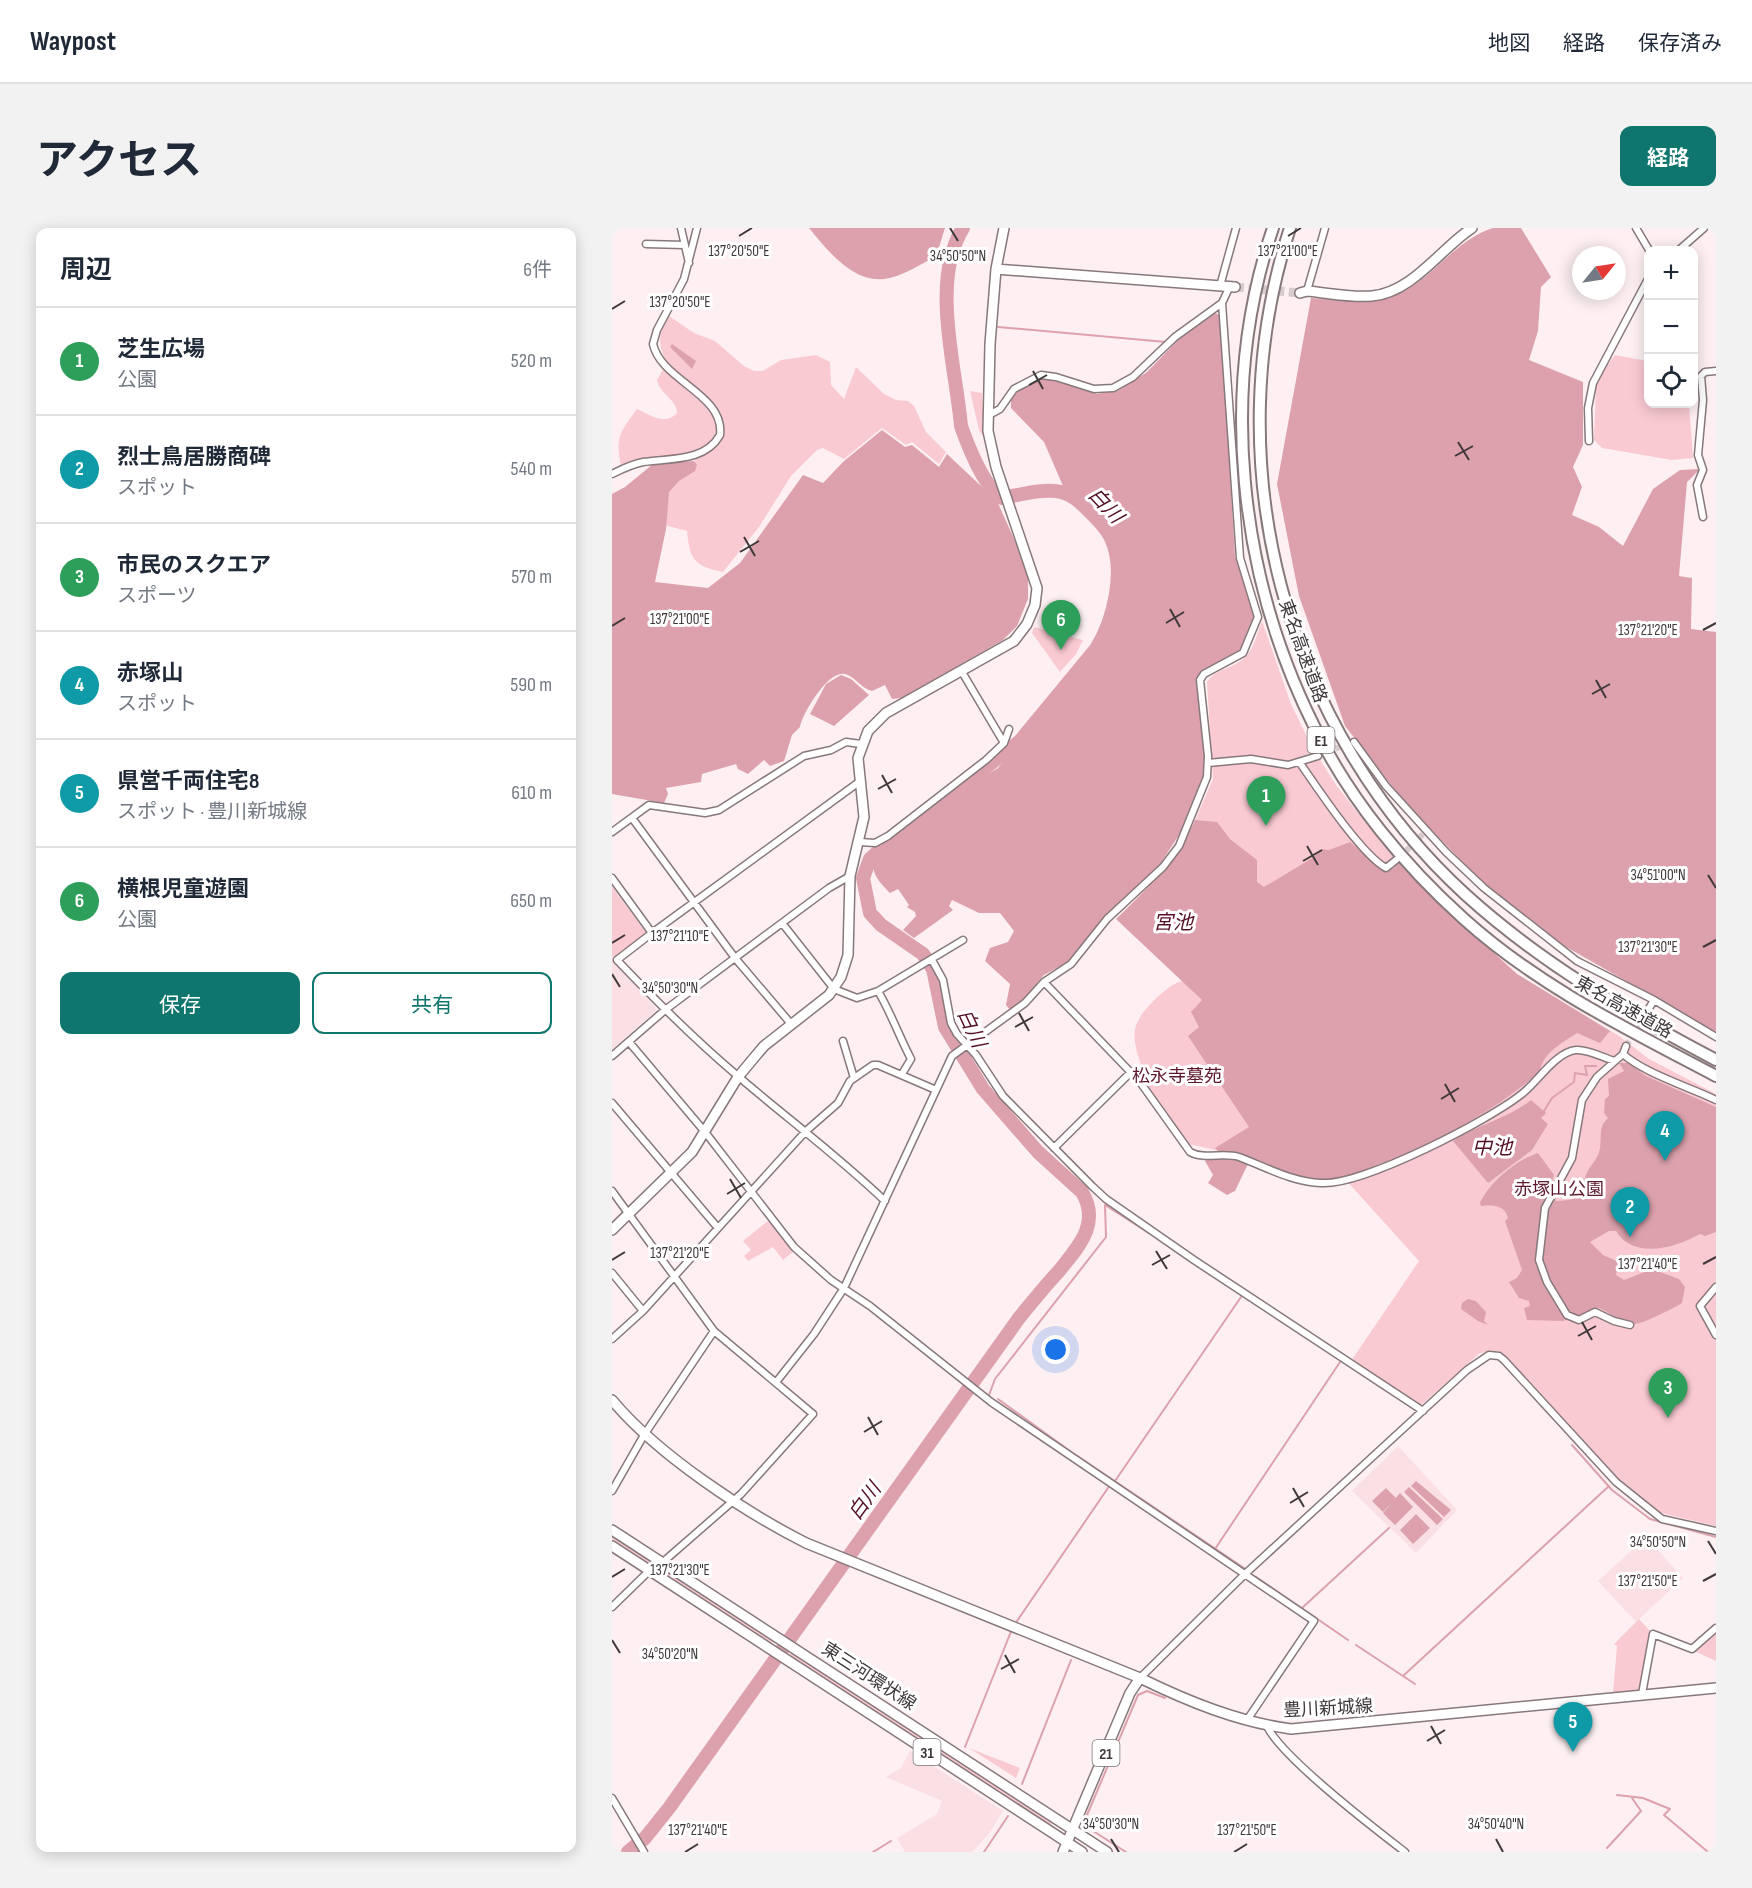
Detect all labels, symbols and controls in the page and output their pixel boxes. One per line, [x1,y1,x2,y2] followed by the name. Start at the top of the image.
[30,25,116,58] text: Waypost
[1488,31,1530,56] text: 地図
[1563,31,1605,56] text: 経路
[1638,31,1722,56] text: 保存済み
[1620,126,1716,186] button: 経路
[36,136,202,187] text: アクセス
[708,242,770,261] text: 137°20'50"E
[1258,242,1318,261] text: 137°21'00"E
[1572,246,1626,300] north arrow
[1644,246,1698,408] map controls
[1644,246,1698,300] button: +
[930,247,986,266] text: 34°50'50"N
[60,255,112,286] text: 周辺
[523,258,552,282] text: 6件
[649,293,711,312] text: 137°20'50"E
[1644,300,1698,354] button: −
[117,336,205,363] text: 芝生広場
[76,349,83,373] text: 1
[511,349,552,373] text: 520 m
[1644,354,1698,408] button: locate
[117,368,157,392] text: 公園
[117,444,271,471] text: 烈士鳥居勝商碑
[75,457,84,481] text: 2
[511,457,552,481] text: 540 m
[117,476,197,500] text: スポット
[1083,483,1129,530] water label: 白川
[117,552,271,579] text: 市民のスクエア
[75,565,84,589] text: 3
[511,565,552,589] text: 570 m
[117,584,197,608] text: スポーツ
[1274,597,1331,706] street label: 東名高速道路
[1042,600,1080,650] pin: 6
[650,610,710,629] text: 137°21'00"E
[1618,621,1678,640] text: 137°21'20"E
[117,660,183,687] text: 赤塚山
[75,673,84,697] text: 4
[510,673,552,697] text: 590 m
[117,692,197,716] text: スポット
[1308,727,1334,753] road number: E1
[117,768,259,795] text: 県営千両住宅8
[1246,776,1286,826] pin: 1
[75,781,84,805] text: 5
[511,781,552,805] text: 610 m
[117,800,307,824] text: スポット · 豊川新城線
[1630,866,1686,885] text: 34°51'00"N
[117,876,249,903] text: 横根児童遊園
[75,889,84,913] text: 6
[510,889,552,913] text: 650 m
[117,908,157,932] text: 公園
[1153,911,1195,935] water label: 宮池
[651,927,709,946] text: 137°21'10"E
[1618,938,1678,957] text: 137°21'30"E
[60,972,300,1034] button: 保存
[312,972,552,1034] button: 共有
[1571,972,1676,1043] street label: 東名高速道路
[642,979,698,998] text: 34°50'30"N
[952,1005,991,1053] water label: 白川
[1132,1066,1222,1087] park label: 松永寺墓苑
[1646,1112,1684,1161] pin: 4
[1472,1136,1514,1160] water label: 中池
[1514,1179,1604,1200] park label: 赤塚山公園
[1610,1188,1650,1237] pin: 2
[650,1244,710,1263] text: 137°21'20"E
[1618,1255,1678,1274] text: 137°21'40"E
[1041,1335,1070,1364] your location
[1648,1368,1688,1418] pin: 3
[843,1477,887,1525] water label: 白川
[1630,1533,1686,1552] text: 34°50'50"N
[650,1561,710,1580] text: 137°21'30"E
[1618,1572,1678,1591] text: 137°21'50"E
[818,1638,920,1715] street label: 東三河環状線
[642,1645,698,1664] text: 34°50'20"N
[1283,1696,1374,1721] street label: 豊川新城線
[1554,1702,1592,1752] pin: 5
[914,1739,940,1765] road number: 31
[1092,1740,1120,1766] road number: 21
[1083,1815,1139,1834] text: 34°50'30"N
[1468,1815,1524,1834] text: 34°50'40"N
[668,1821,728,1840] text: 137°21'40"E
[1217,1821,1277,1840] text: 137°21'50"E

